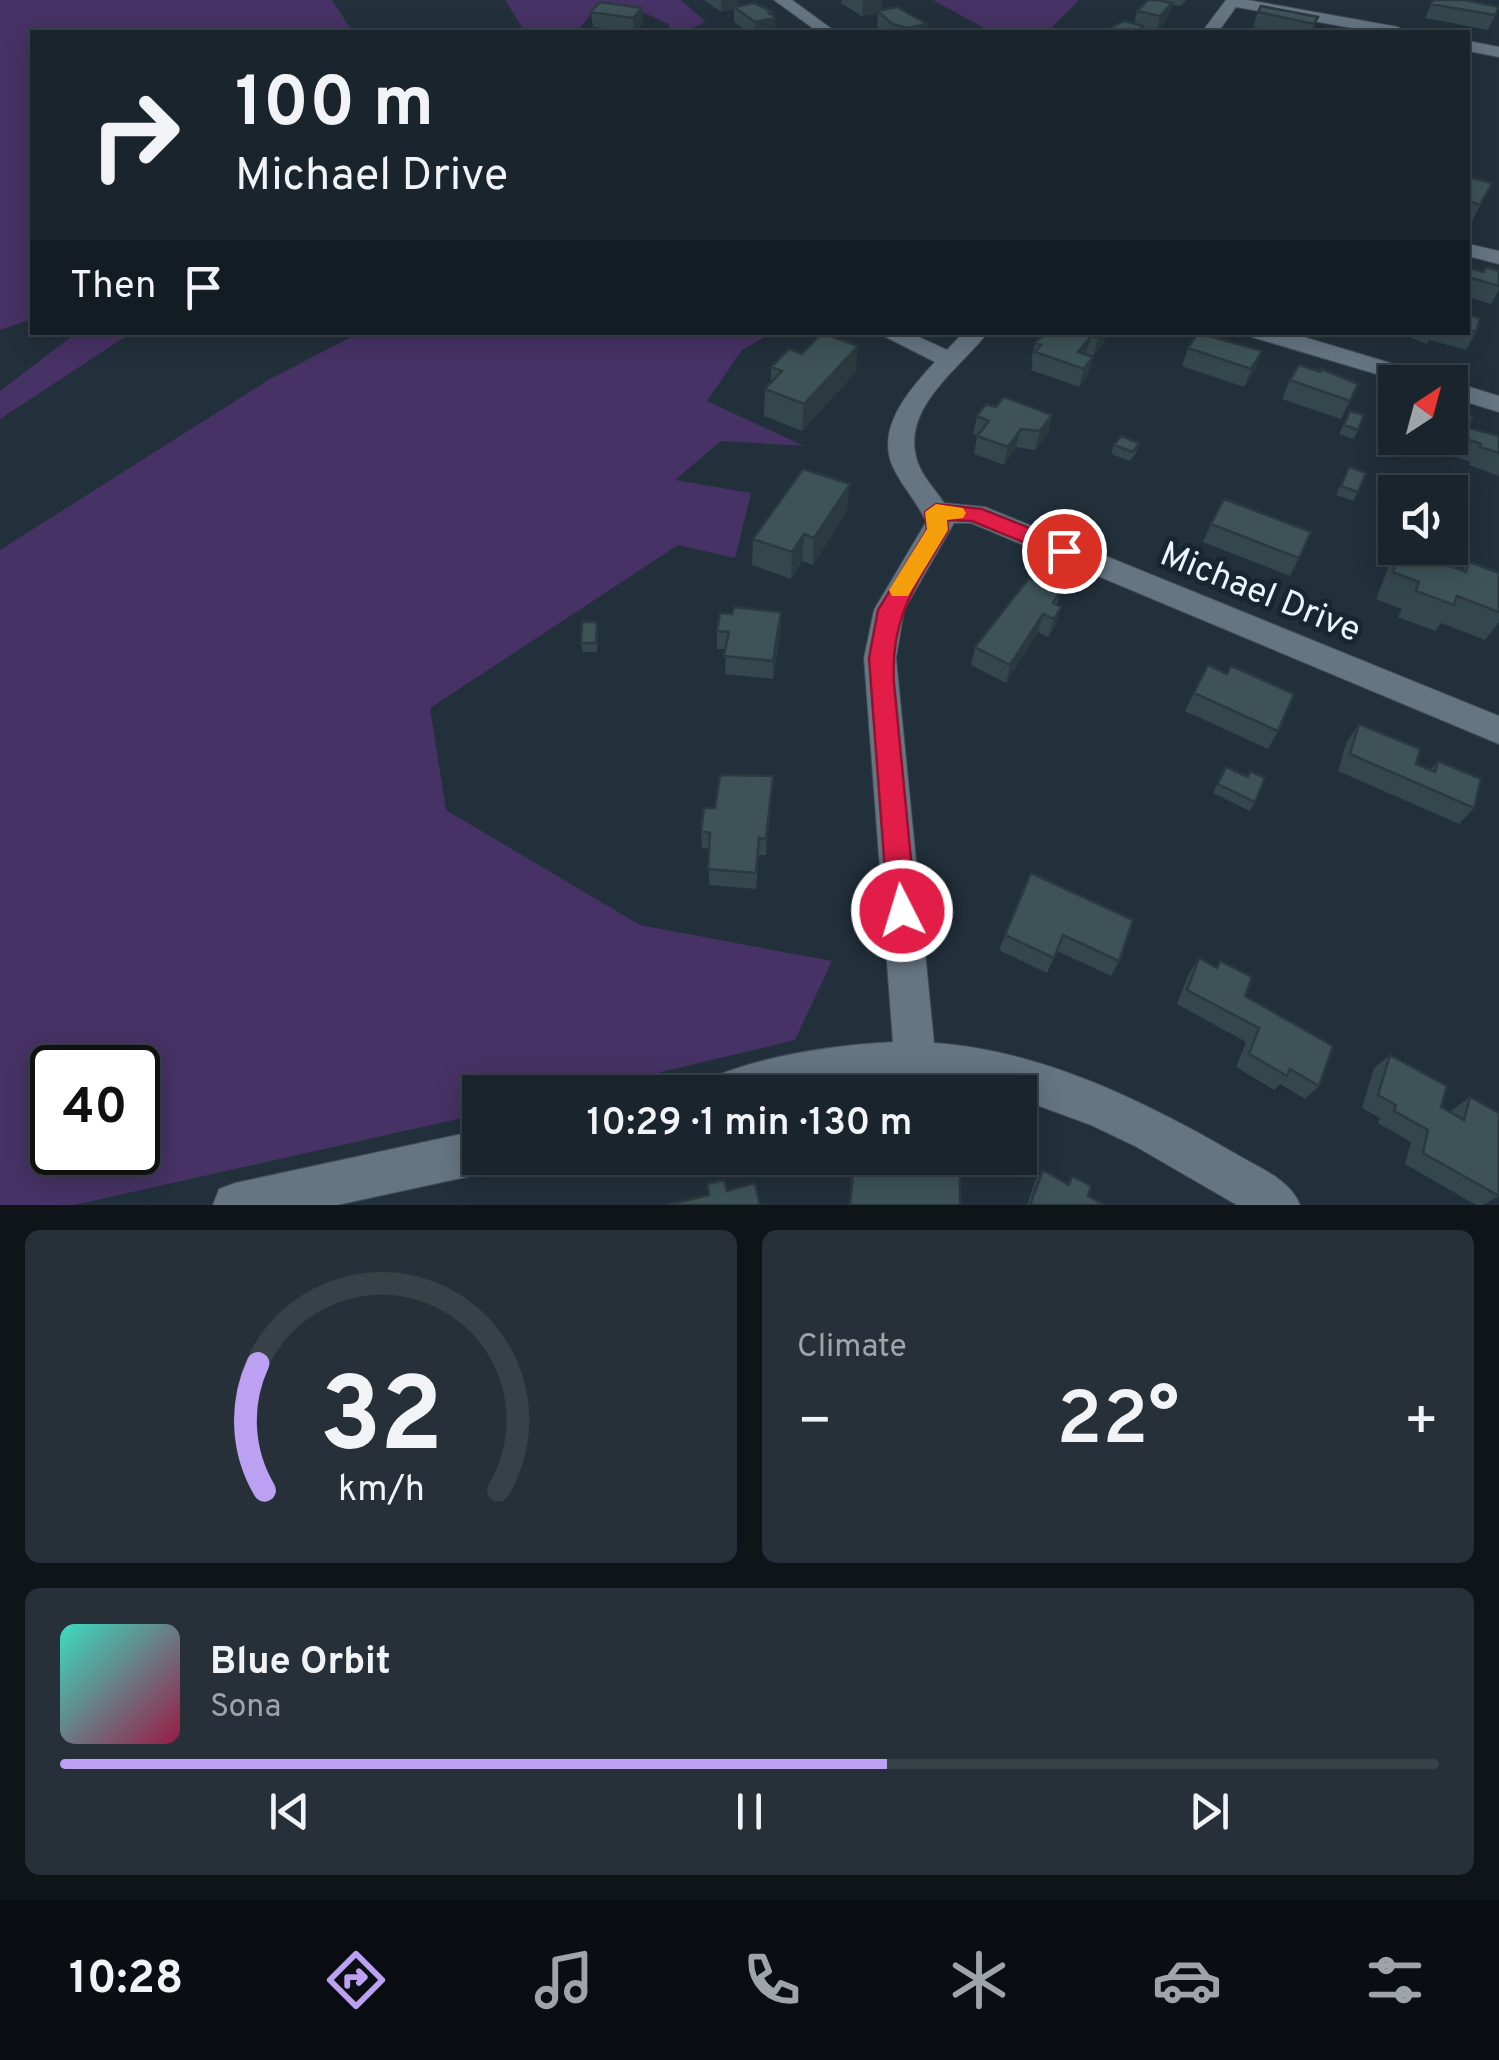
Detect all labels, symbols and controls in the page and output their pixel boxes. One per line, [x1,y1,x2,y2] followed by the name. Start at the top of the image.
[235,62,434,151] text: 100 m
[70,70,200,200] icon: right
[235,149,508,206] text: Michael Drive
[176,260,231,315] icon: arrive
[70,263,156,312] text: Then
[1378,365,1468,455] north arrow
[1378,365,1468,565] map controls
[1378,475,1468,565] button: sound
[1022,509,1107,594] pin
[1037,524,1092,579] icon: arrive
[1153,534,1367,654] street label: Michael Drive
[850,859,954,963] position arrow
[30,1045,160,1175] speed limit sign: 40
[587,1100,913,1149] text: 10:29 · 1 min · 130 m
[797,1328,907,1368] text: Climate
[319,1356,443,1488] text: 32
[1057,1376,1179,1471] text: 22°
[797,1389,832,1459] text: −
[1404,1389,1439,1459] text: +
[338,1468,424,1514] text: km/h
[210,1639,391,1688] text: Blue Orbit
[210,1688,281,1728] text: Sona
[262,1784,317,1839] icon: previous
[722,1784,777,1839] icon: pause
[1182,1784,1237,1839] icon: next
[321,1945,391,2015] icon: directions
[529,1945,599,2015] icon: music
[737,1945,807,2015] icon: phone
[944,1945,1014,2015] icon: climate
[1152,1945,1222,2015] icon: car
[1360,1945,1430,2015] icon: filters
[69,1952,183,2009] text: 10:28

